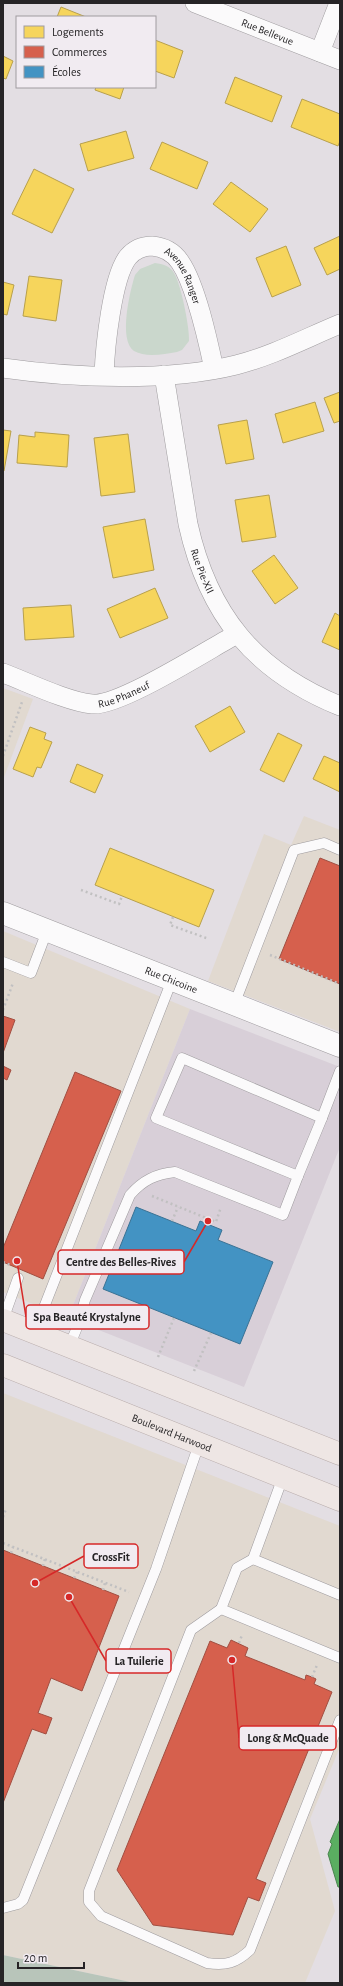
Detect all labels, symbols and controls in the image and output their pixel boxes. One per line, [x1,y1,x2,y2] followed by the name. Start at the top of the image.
[16,16,156,88] legend
[240,16,295,47] street label: Rue Bellevue
[52,26,104,38] text: Logements
[52,46,107,58] text: Commerces
[52,65,81,78] text: Écoles
[163,245,203,306] street label: Avenue Ranger
[189,547,216,595] street label: Rue Pie-XII
[97,679,152,709] street label: Rue Phaneuf
[143,964,199,995] street label: Rue Chicoine
[58,1250,184,1274] callout: Centre des Belles-Rives
[66,1256,176,1268] text: Centre des Belles-Rives
[26,1305,149,1329] callout: Spa Beauté Krystalyne
[33,1311,141,1324] text: Spa Beauté Krystalyne
[130,1412,214,1454] street label: Boulevard Harwood
[84,1544,138,1568] callout: CrossFit
[92,1551,130,1563] text: CrossFit
[106,1649,171,1673] callout: La Tuilerie
[114,1655,164,1667] text: La Tuilerie
[239,1726,336,1750] callout: Long & McQuade
[247,1732,329,1745] text: Long & McQuade
[18,1944,84,1970] scale bar
[24,1952,47,1964] text: 20 m

